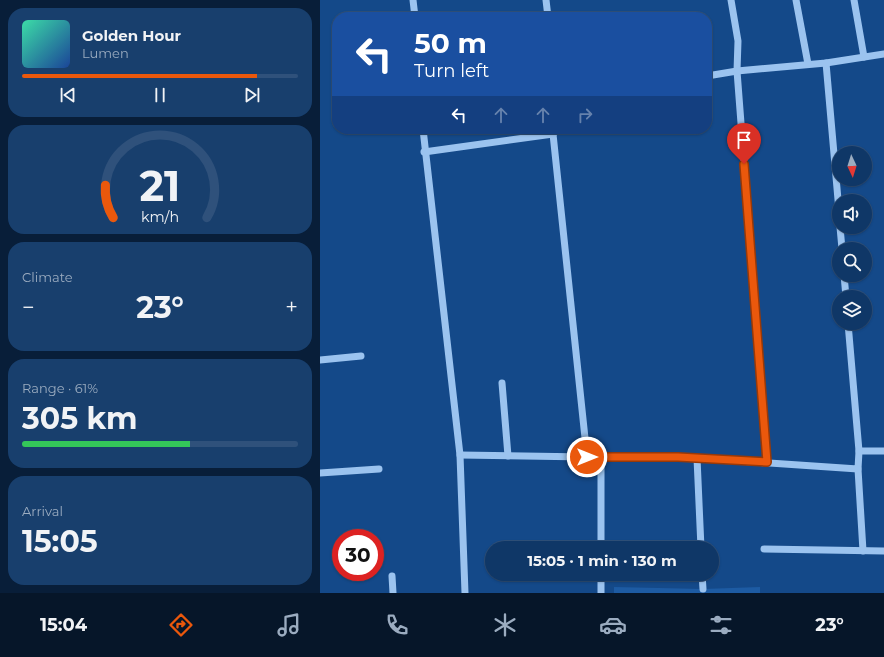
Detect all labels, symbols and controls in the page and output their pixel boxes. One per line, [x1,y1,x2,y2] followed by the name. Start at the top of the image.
[82,26,181,45] text: Golden Hour
[414,26,487,60] text: 50 m
[348,28,400,80] icon: left
[82,45,129,61] text: Lumen
[414,60,489,82] text: Turn left
[57,84,79,106] icon: previous
[149,84,171,106] icon: pause
[241,84,263,106] icon: next
[448,104,470,126] icon: left
[490,104,512,126] icon: ahead
[532,104,554,126] icon: ahead
[574,104,596,126] icon: right
[727,123,761,164] pin
[733,129,755,151] icon: arrive
[832,146,872,186] north arrow
[832,146,872,330] map controls
[140,160,180,210] text: 21
[832,194,872,234] button: sound
[141,207,179,225] text: km/h
[832,242,872,282] button: search
[22,269,73,285] text: Climate
[136,289,184,326] text: 23°
[832,290,872,330] button: layers
[22,294,35,321] text: −
[285,294,298,321] text: +
[22,380,98,396] text: Range · 61%
[22,400,137,437] text: 305 km
[566,436,608,478] position arrow
[22,503,63,519] text: Arrival
[22,523,98,560] text: 15:05
[332,529,384,581] speed limit sign: 30
[527,551,677,570] text: 15:05 · 1 min · 130 m
[167,611,195,639] icon: directions
[275,611,303,639] icon: music
[383,611,411,639] icon: phone
[491,611,519,639] icon: climate
[599,611,627,639] icon: car
[707,611,735,639] icon: filters
[40,614,87,636] text: 15:04
[815,614,844,636] text: 23°

